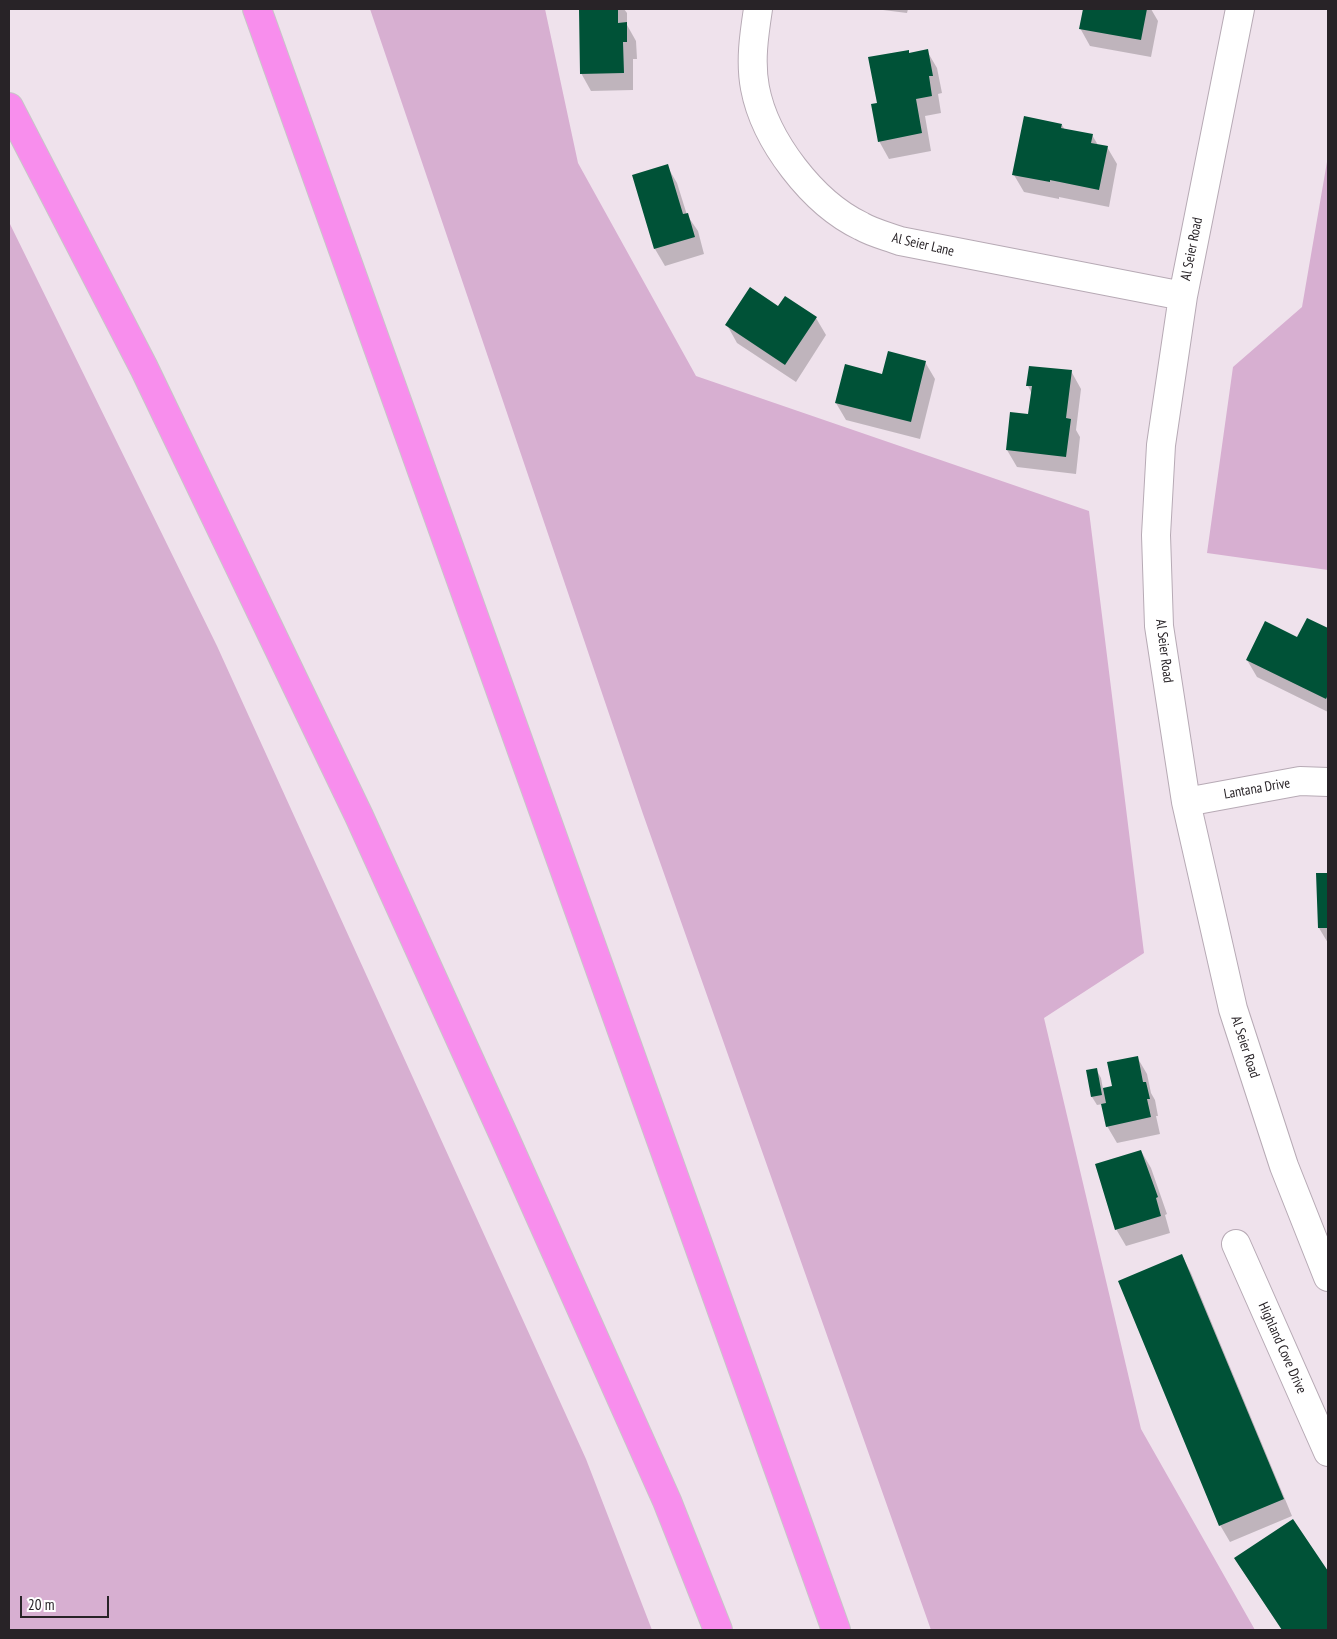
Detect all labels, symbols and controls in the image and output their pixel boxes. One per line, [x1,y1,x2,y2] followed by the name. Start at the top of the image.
[1178,216,1206,282] street label: Al Seier Road
[890,230,956,260] street label: Al Seier Lane
[1152,618,1176,684] street label: Al Seier Road
[1223,775,1291,803] street label: Lantana Drive
[1227,1014,1263,1080] street label: Al Seier Road
[1254,1300,1310,1396] street label: Highland Cove Drive
[22,1586,111,1618] scale bar
[28,1595,54,1614] text: 20 m

